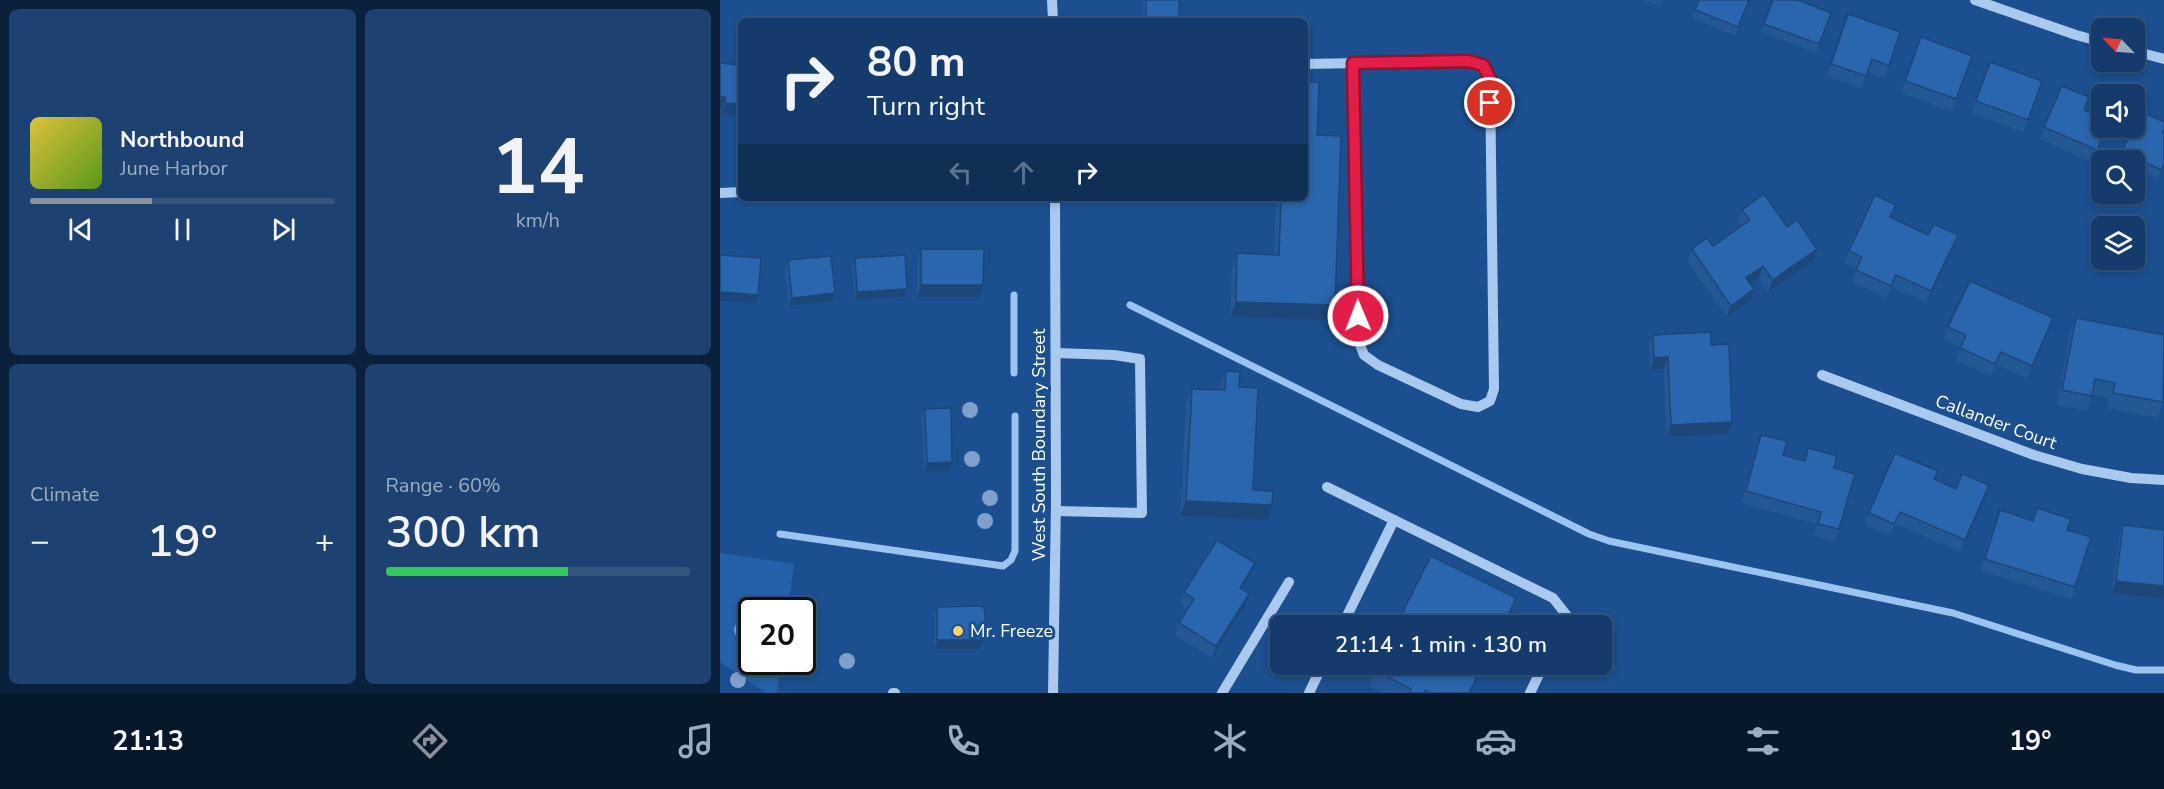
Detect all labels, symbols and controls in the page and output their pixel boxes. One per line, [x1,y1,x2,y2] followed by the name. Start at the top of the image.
[2091,18,2145,72] north arrow
[2091,18,2145,270] map controls
[867,34,966,91] text: 80 m
[768,42,846,120] icon: right
[1464,77,1515,128] pin
[2091,84,2145,138] button: sound
[1473,86,1506,119] icon: arrive
[867,88,985,125] text: Turn right
[491,114,585,221] text: 14
[120,125,244,155] text: Northbound
[2091,150,2145,204] button: search
[120,155,228,182] text: June Harbor
[944,156,977,189] icon: left
[1007,156,1040,189] icon: ahead
[1070,156,1103,189] icon: right
[516,207,560,234] text: km/h
[64,213,97,246] icon: previous
[166,213,199,246] icon: pause
[267,213,300,246] icon: next
[2091,216,2145,270] button: layers
[1326,284,1390,348] position arrow
[1027,328,1051,561] street label: West South Boundary Street
[1932,389,2061,455] street label: Callander Court
[386,472,501,499] text: Range · 60%
[30,481,99,508] text: Climate
[386,502,541,563] text: 300 km
[147,511,218,572] text: 19°
[30,519,50,564] text: −
[315,519,334,564] text: +
[738,597,816,675] speed limit sign: 20
[970,619,1053,643] place label: Mr. Freeze
[951,624,965,638] marker: Mr. Freeze
[1335,630,1547,660] text: 21:14 · 1 min · 130 m
[409,720,451,762] icon: directions
[675,720,717,762] icon: music
[942,720,984,762] icon: phone
[1209,720,1251,762] icon: climate
[1475,720,1517,762] icon: car
[1742,720,1784,762] icon: filters
[112,723,184,760] text: 21:13
[2009,723,2052,760] text: 19°

